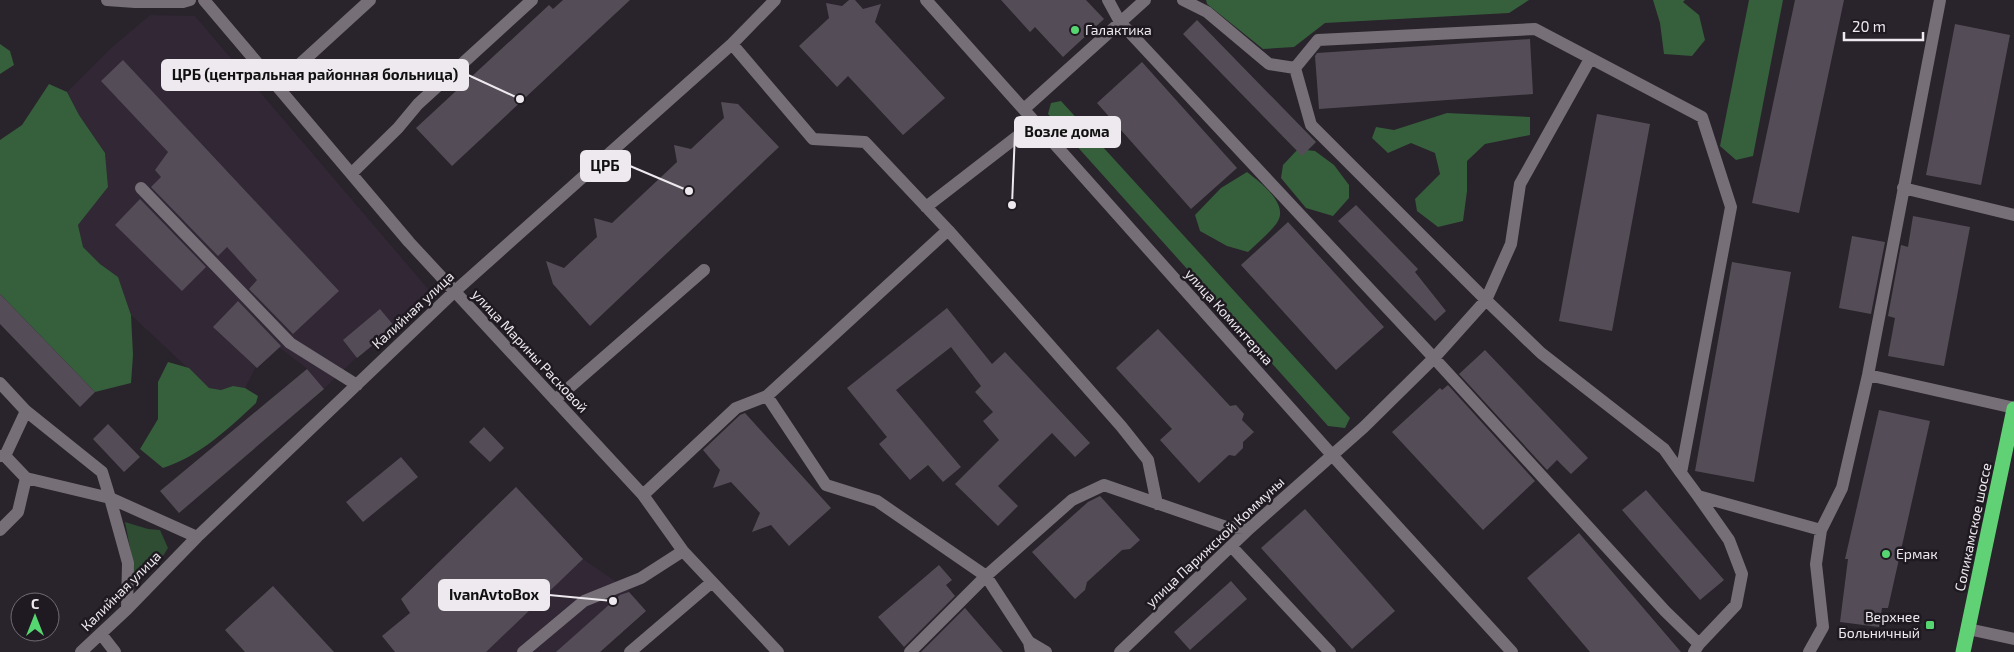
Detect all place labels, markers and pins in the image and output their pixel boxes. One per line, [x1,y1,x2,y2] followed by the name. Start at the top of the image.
[1085,21,1152,38] place label: Галактика
[1069,24,1081,36] marker: Галактика
[162,60,468,90] callout: ЦРБ (центральная районная больница)
[1015,117,1120,147] callout: Возле дома
[581,151,630,181] callout: ЦРБ
[1896,545,1938,562] place label: Ермак
[1880,548,1892,560] marker: Ермак
[439,580,549,610] callout: IvanAvtoBox
[1838,608,1920,641] place label: Верхнее Больничный
[1924,619,1936,631] marker: Верхнее Больничный

